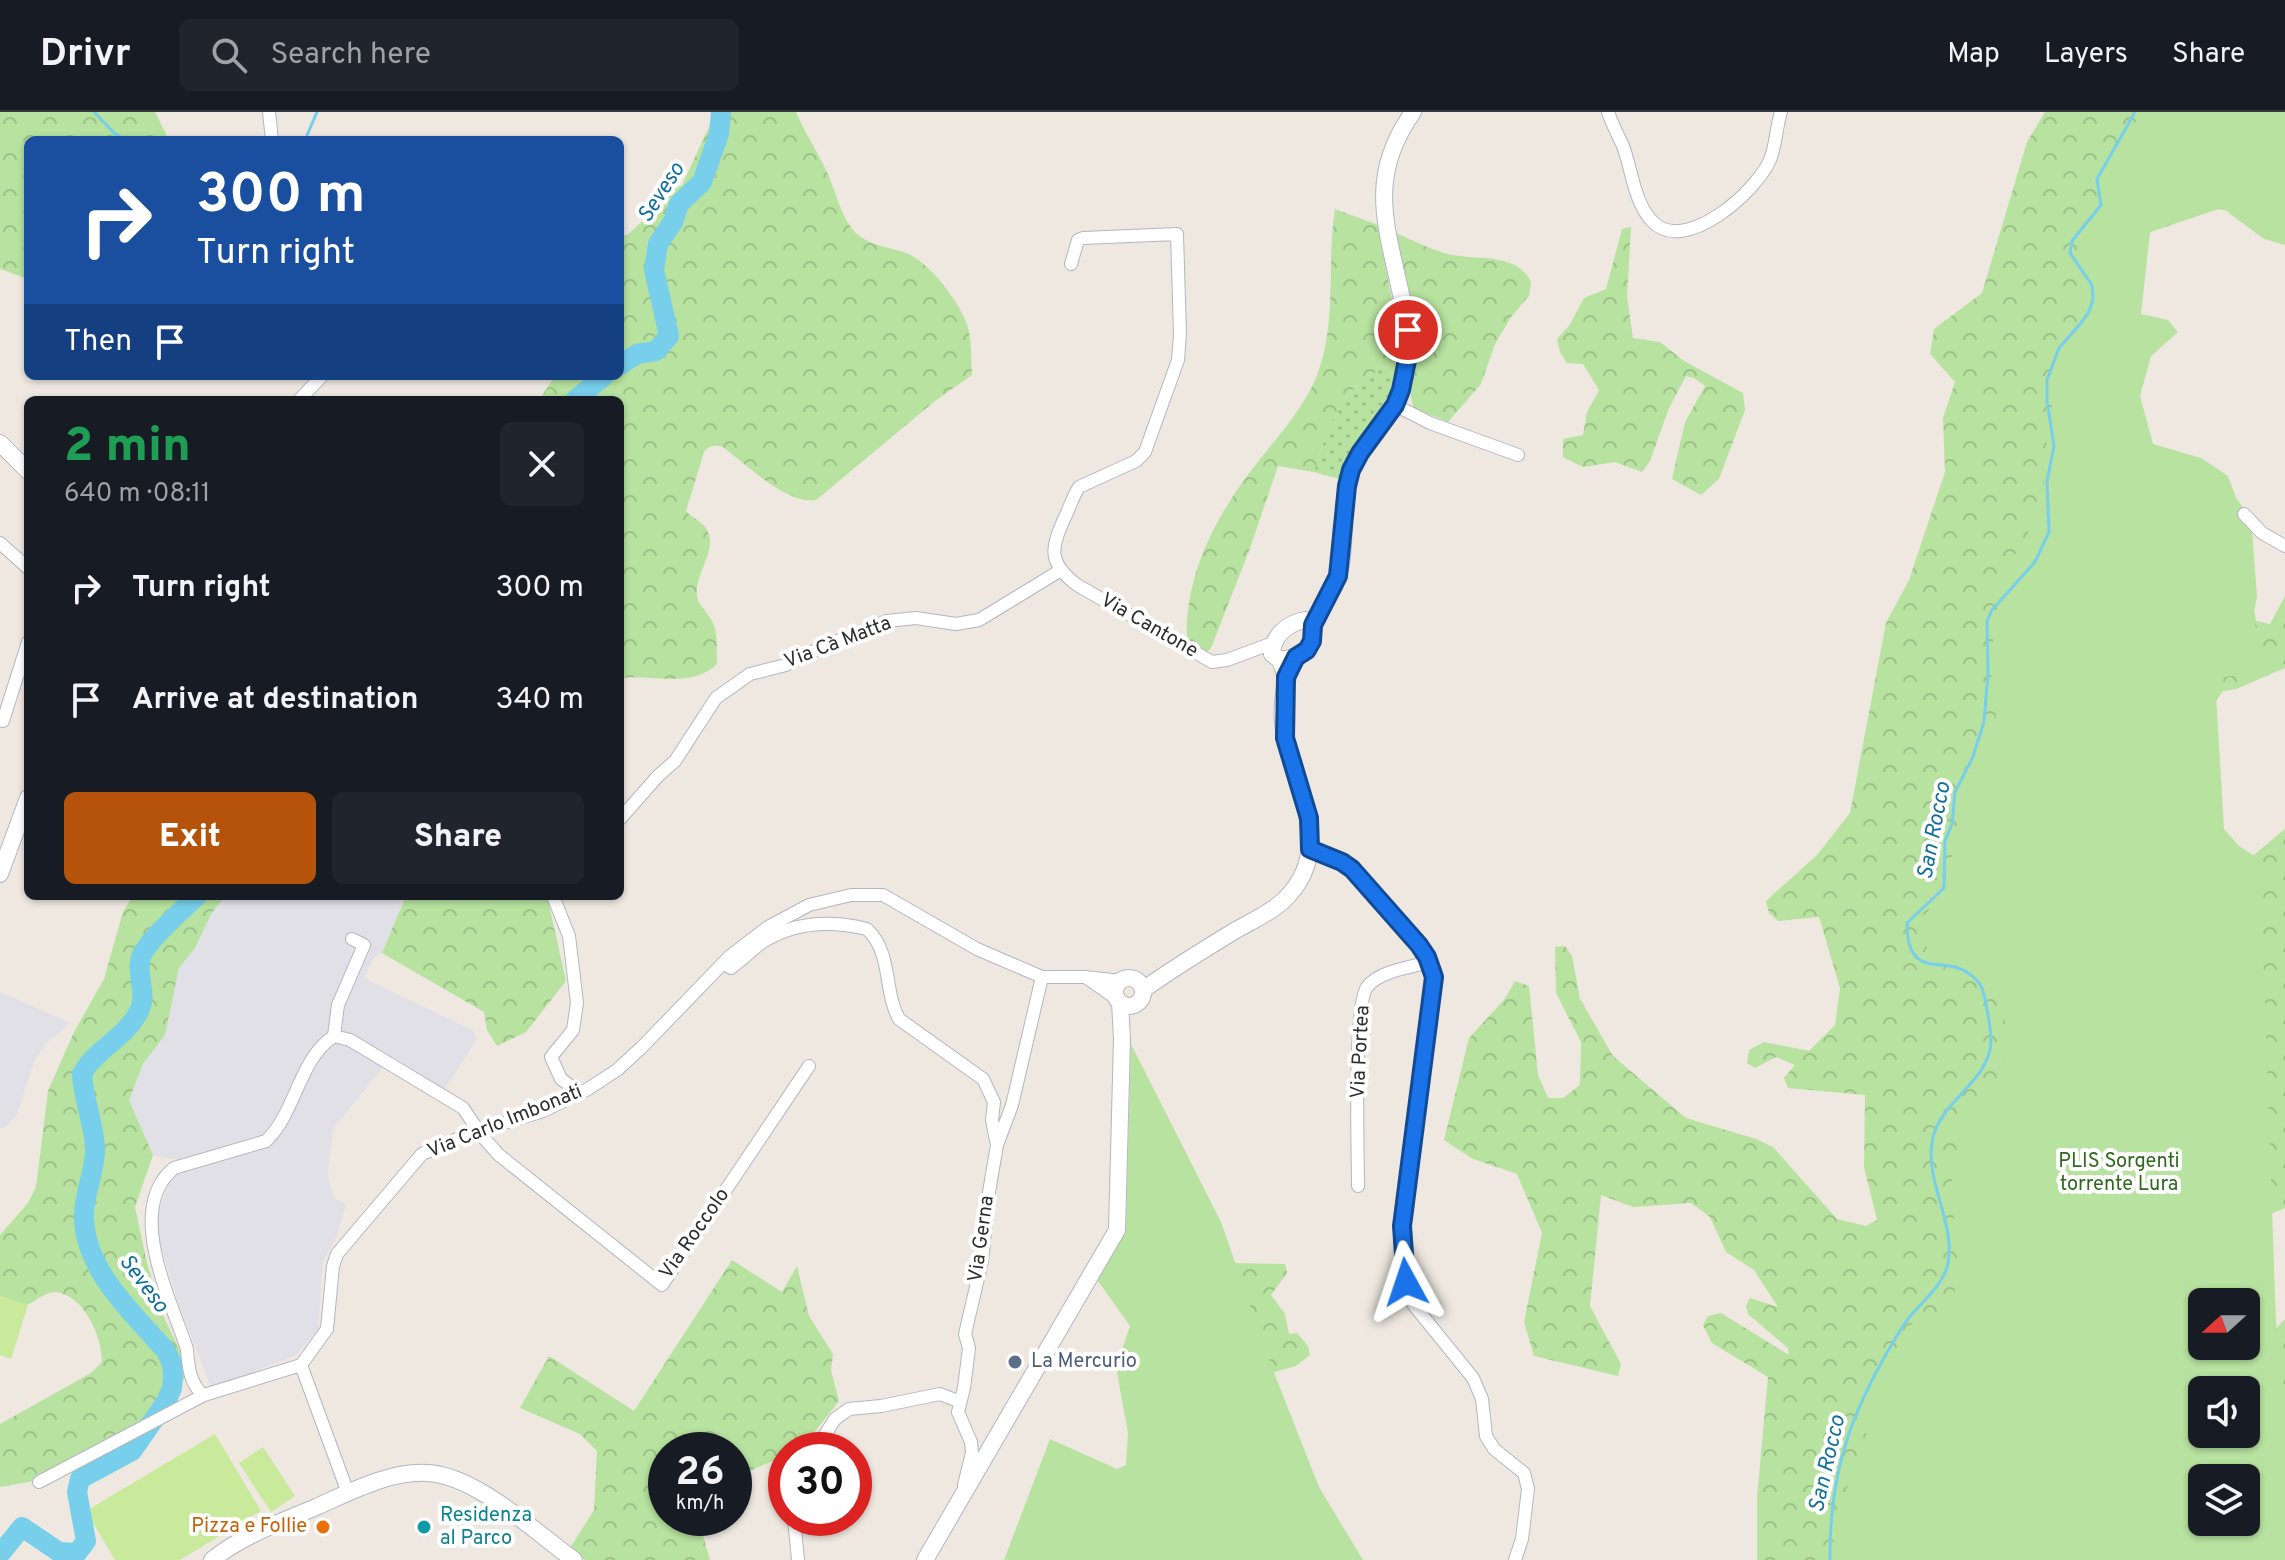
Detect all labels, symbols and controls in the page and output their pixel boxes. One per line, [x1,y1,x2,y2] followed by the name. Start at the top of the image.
[179,19,739,91] search box
[40,31,131,80] text: Drivr
[207,33,251,77] icon: search
[271,37,431,74] text: Search here
[1947,37,2000,73] text: Map
[2044,37,2128,73] text: Layers
[2172,37,2245,73] text: Share
[633,158,692,228] water label: Seveso
[196,162,366,232] text: 300 m
[64,168,168,272] icon: right
[196,231,355,277] text: Turn right
[1374,296,1442,364] pin
[1386,308,1430,352] icon: arrive
[148,320,192,364] icon: arrive
[64,324,132,361] text: Then
[64,418,191,478] text: 2 min
[500,422,584,506] button: close
[64,478,211,511] text: 640 m · 08:11
[64,566,108,610] icon: right
[132,570,270,607] text: Turn right
[495,570,584,607] text: 300 m
[1095,588,1203,664] street label: Via Cantone
[781,611,895,675] street label: Via Cà Matta
[64,678,108,722] icon: arrive
[132,682,418,719] text: Arrive at destination
[496,682,584,719] text: 340 m
[1912,780,1958,882] water label: San Rocco
[64,792,316,884] button: Exit
[332,792,584,884] button: Share
[1346,1005,1376,1099] street label: Via Portea
[424,1079,586,1165] street label: Via Carlo Imbonati
[2058,1149,2180,1198] park label: PLIS Sorgenti torrente Lura
[654,1183,736,1285] street label: Via Roccolo
[963,1194,1001,1284] street label: Via Gerna
[1364,1240,1448,1324] position arrow
[112,1249,174,1319] water label: Seveso
[2188,1288,2260,1360] north arrow
[2188,1288,2260,1536] map controls
[1031,1349,1137,1375] place label: La Mercurio
[1006,1353,1024,1371] marker: La Mercurio
[2188,1376,2260,1448] button: sound
[1804,1412,1852,1515] water label: San Rocco
[768,1432,872,1536] speed limit sign: 30
[675,1449,725,1499] text: 26
[2188,1464,2260,1536] button: layers
[676,1491,724,1517] text: km/h
[440,1503,532,1552] place label: Residenza al Parco
[191,1514,307,1540] place label: Pizza e Follie
[314,1518,332,1536] marker: Pizza e Follie
[415,1518,433,1536] marker: Residenza al Parco

